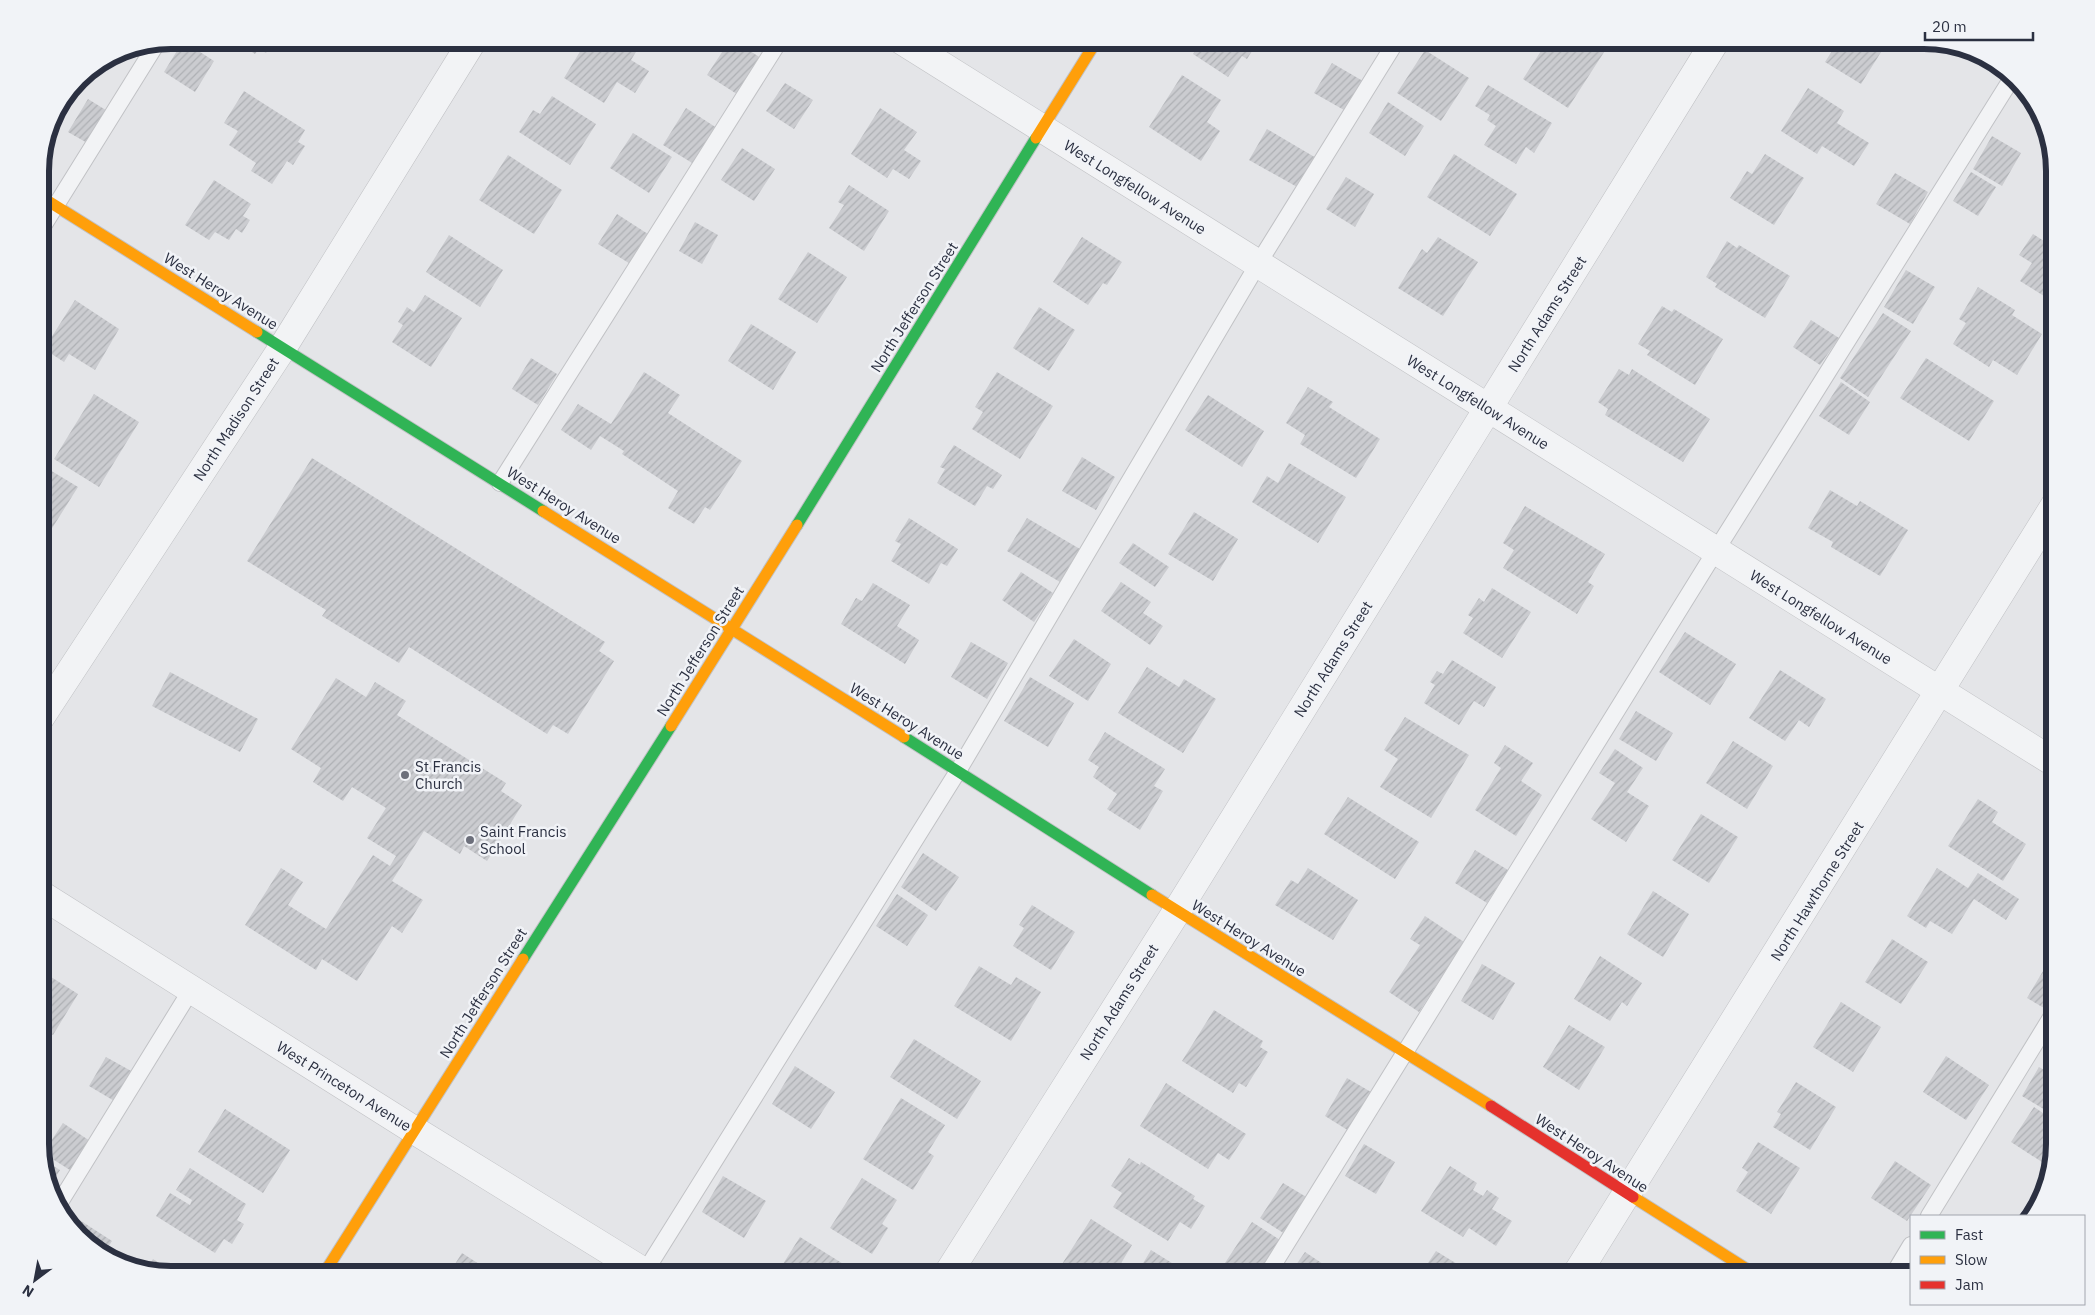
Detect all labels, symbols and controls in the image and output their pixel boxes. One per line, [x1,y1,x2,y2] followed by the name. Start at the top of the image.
[1925,10,2032,42] scale bar
[1932,17,1967,36] text: 20 m
[1060,135,1210,239] street label: West Longfellow Avenue
[866,238,962,376] street label: North Jefferson Street
[160,248,282,334] street label: West Heroy Avenue
[1504,252,1590,376] street label: North Adams Street
[1403,350,1553,454] street label: West Longfellow Avenue
[189,354,283,484] street label: North Madison Street
[503,462,625,548] street label: West Heroy Avenue
[1746,565,1896,669] street label: West Longfellow Avenue
[652,582,748,720] street label: North Jefferson Street
[1290,597,1376,721] street label: North Adams Street
[846,678,968,764] street label: West Heroy Avenue
[415,757,481,793] place label: St Francis Church
[399,769,411,781] marker: St Francis Church
[1766,818,1868,964] street label: North Hawthorne Street
[480,822,566,858] place label: Saint Francis School
[464,834,476,846] marker: Saint Francis School
[1188,895,1310,981] street label: West Heroy Avenue
[435,924,531,1062] street label: North Jefferson Street
[1076,940,1162,1064] street label: North Adams Street
[273,1037,415,1135] street label: West Princeton Avenue
[1532,1109,1652,1197] street label: West Heroy Avenue
[1910,1215,2085,1305] legend
[1955,1225,1983,1244] text: Fast
[1955,1250,1988,1269] text: Slow
[10,1255,60,1305] north arrow
[1955,1275,1984,1294] text: Jam
[19,1281,37,1301] text: N

